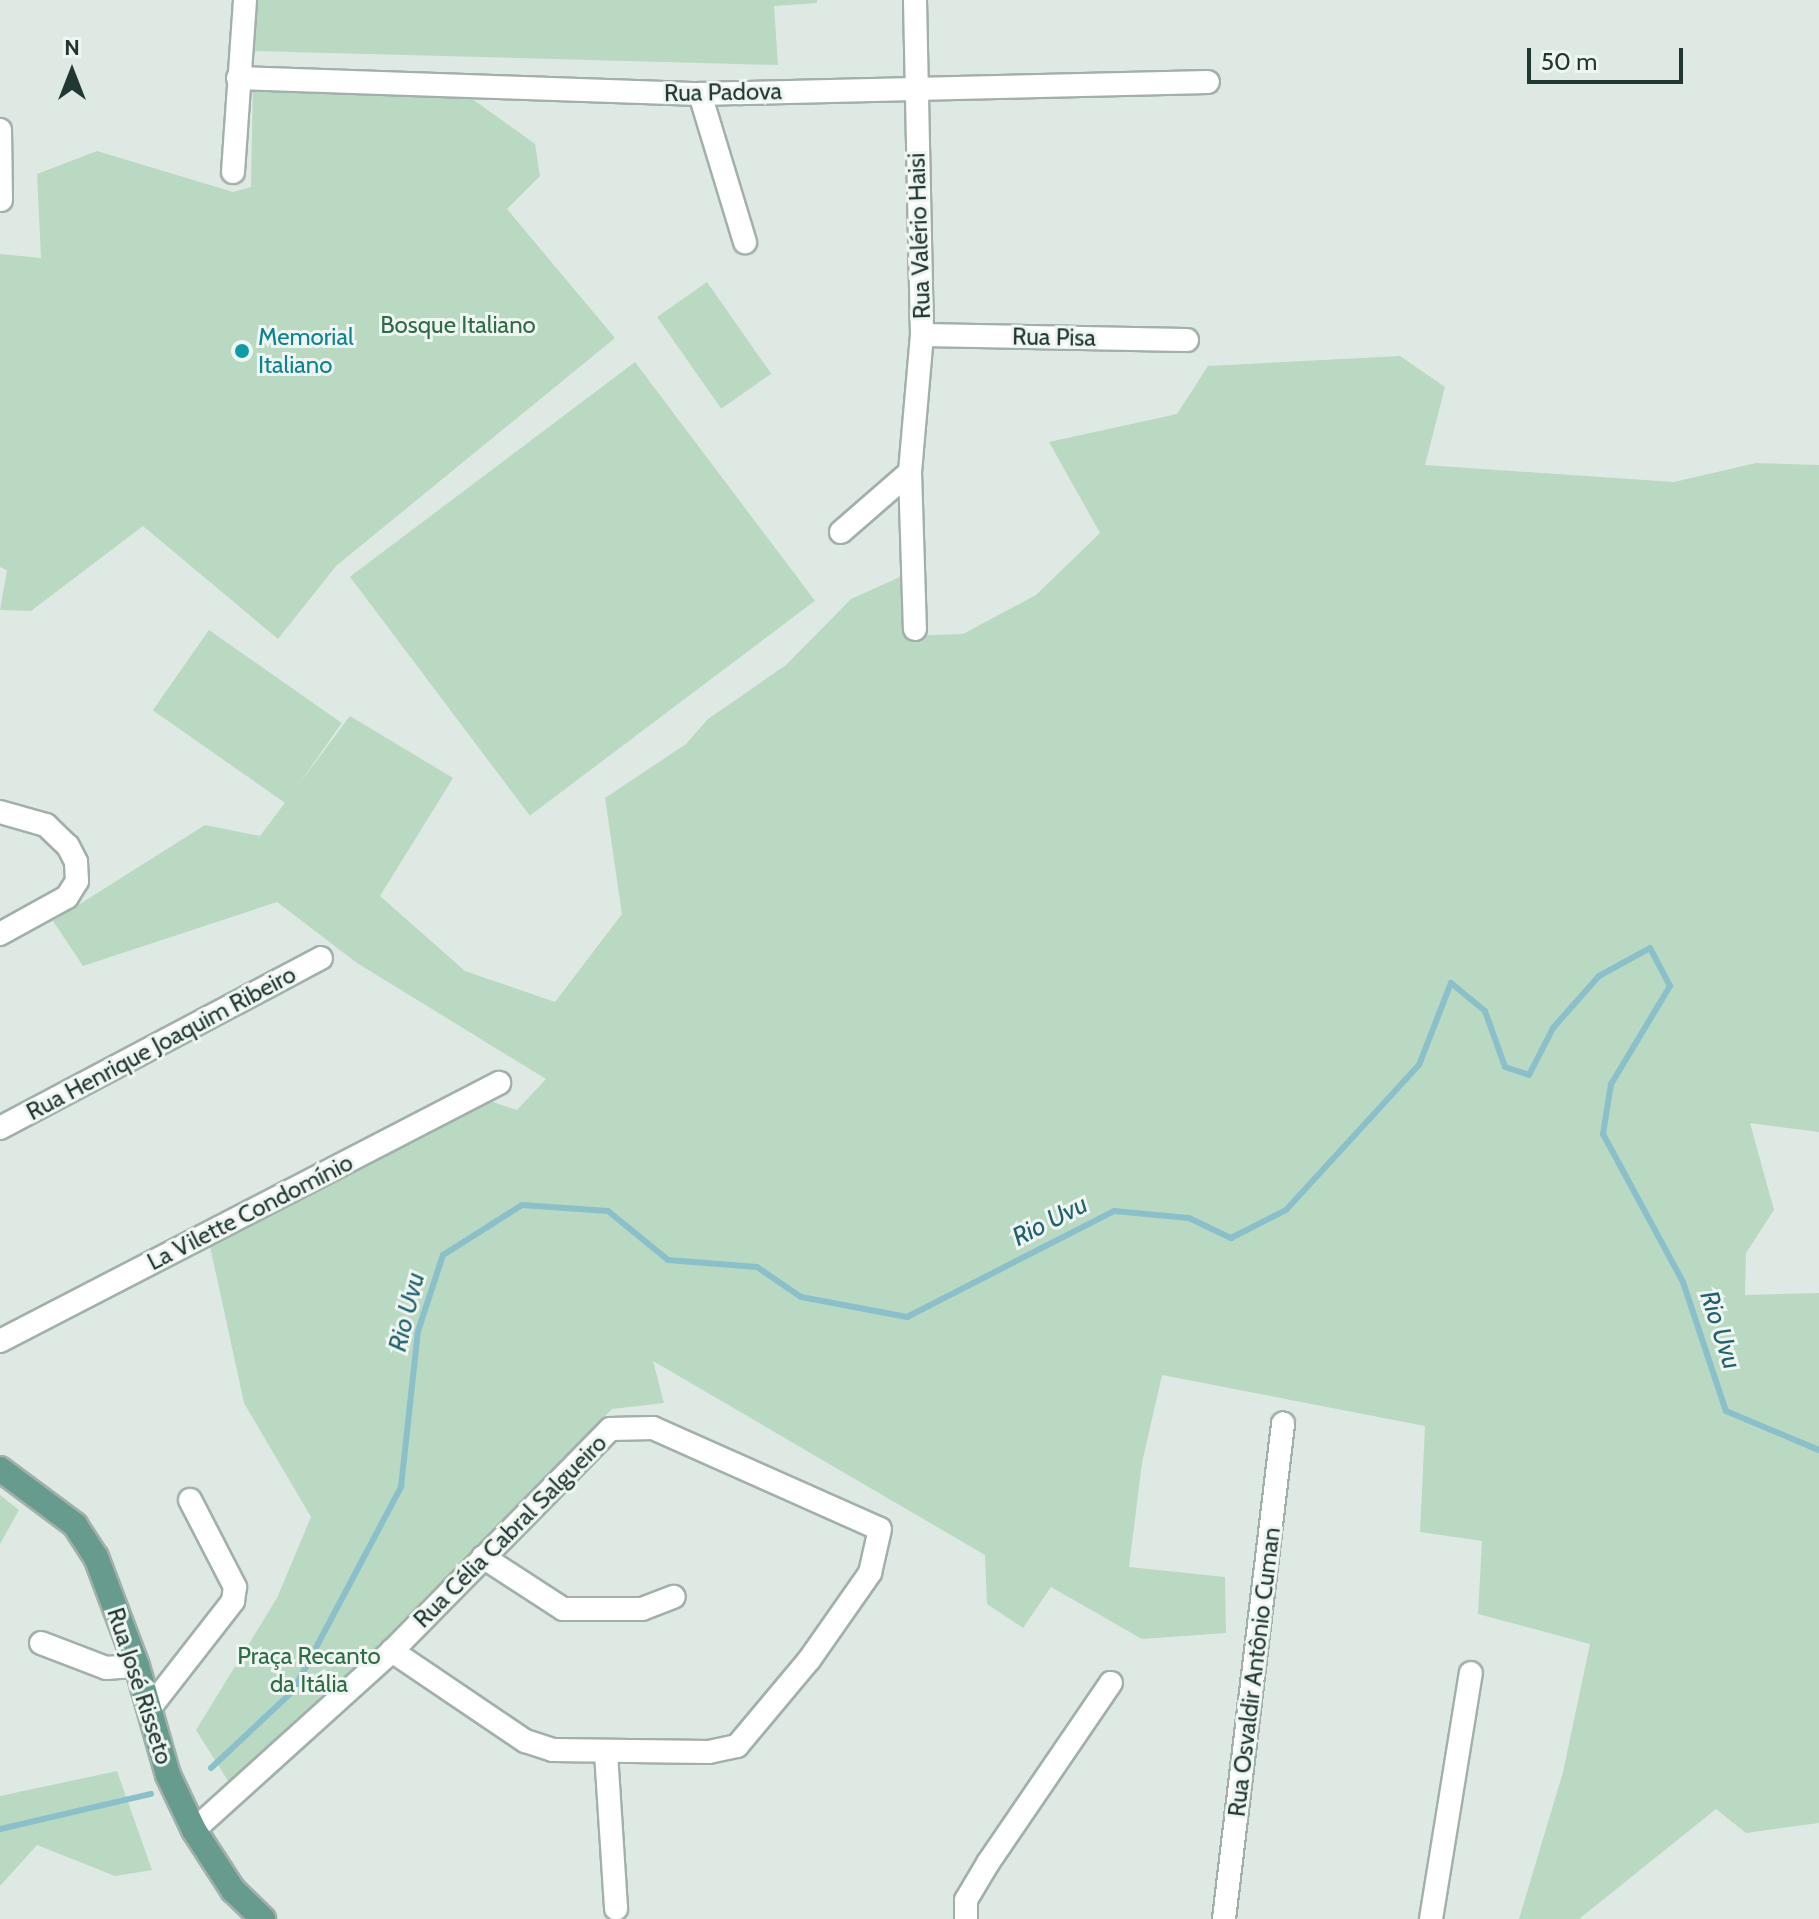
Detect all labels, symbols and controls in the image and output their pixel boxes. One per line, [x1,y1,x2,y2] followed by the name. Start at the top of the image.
[32,32,112,112] north arrow
[1531,32,1687,82] scale bar
[64,34,80,61] text: N
[1541,47,1597,76] text: 50 m
[664,77,782,107] street label: Rua Padova
[902,152,936,320] street label: Rua Valério Haisi
[380,311,536,339] park label: Bosque Italiano
[1012,322,1096,352] street label: Rua Pisa
[258,323,354,379] place label: Memorial Italiano
[233,342,251,360] marker: Memorial Italiano
[21,960,301,1126] street label: Rua Henrique Joaquim Ribeiro
[142,1148,358,1276] street label: La Vilette Condomínio
[1007,1189,1093,1253] water label: Rio Uvu
[382,1269,432,1355] water label: Rio Uvu
[1693,1287,1747,1373] water label: Rio Uvu
[407,1428,613,1634] street label: Rua Célia Cabral Salgueiro
[1222,1526,1286,1818] street label: Rua Osvaldir Antônio Cuman
[101,1604,179,1768] street label: Rua José Risseto
[237,1642,381,1698] park label: Praça Recanto da Itália

